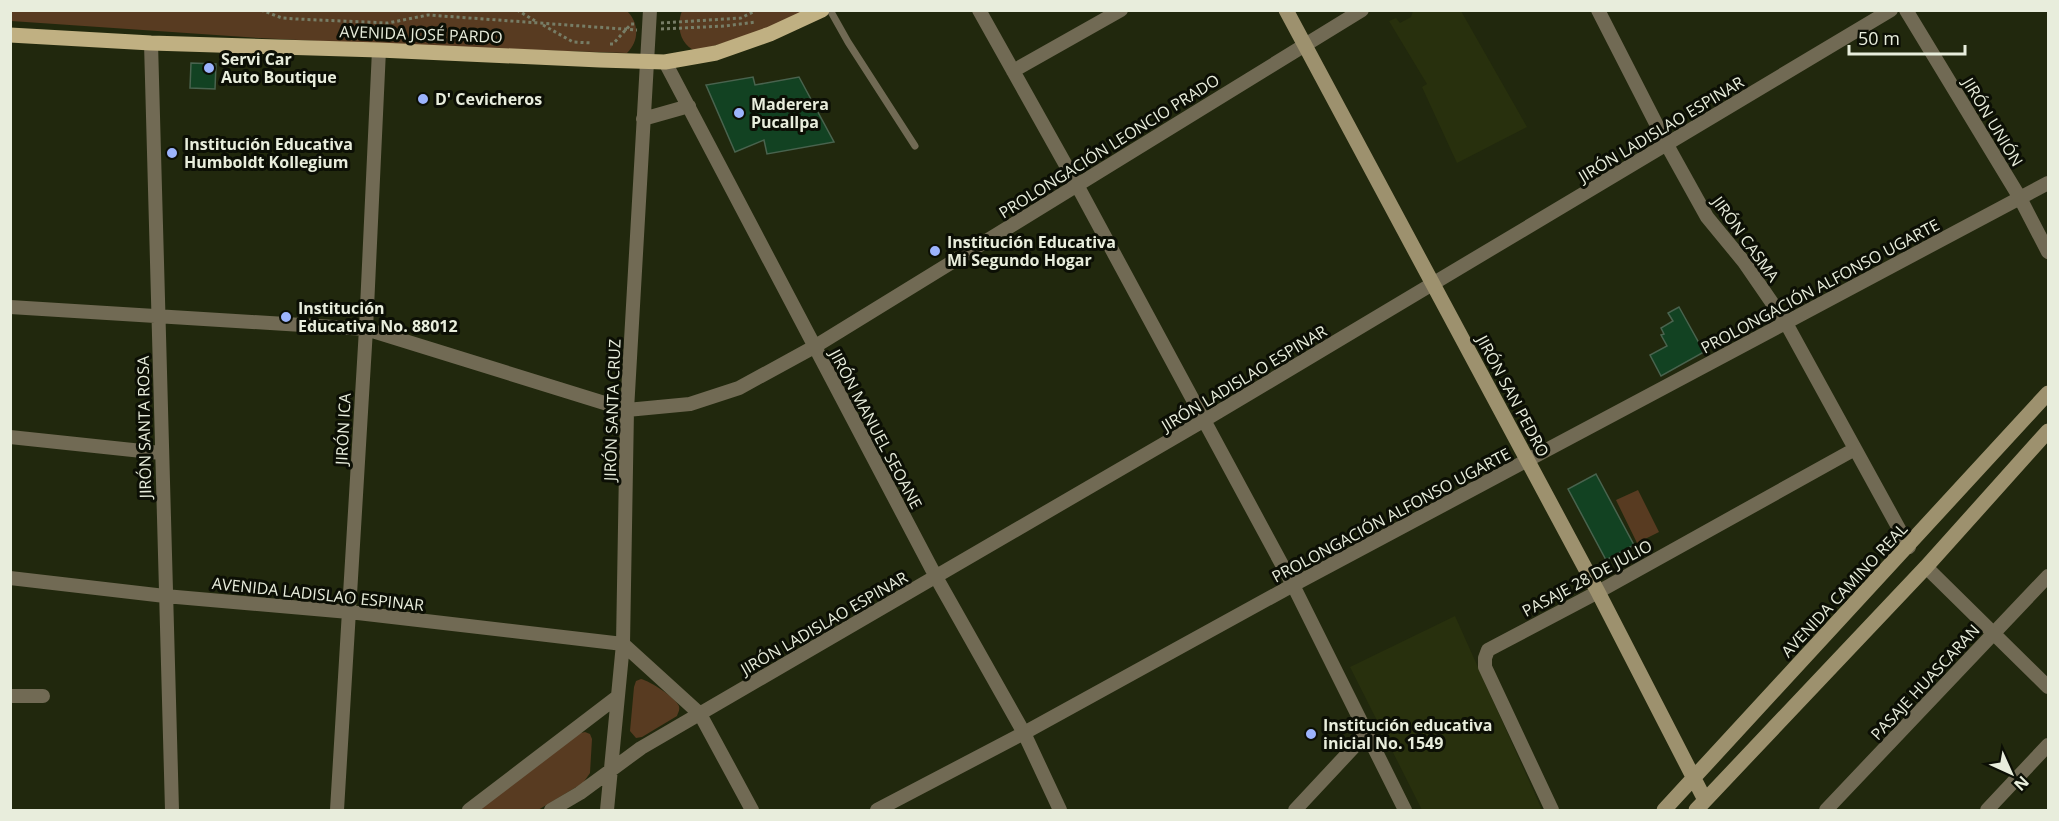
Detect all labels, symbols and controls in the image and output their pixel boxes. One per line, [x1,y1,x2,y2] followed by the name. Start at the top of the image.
[1849,18,1964,56] scale bar
[339,20,503,48] street label: AVENIDA JOSÉ PARDO
[1858,26,1900,50] text: 50 m
[221,48,337,88] place label: Servi Car Auto Boutique
[202,61,216,75] marker: Servi Car Auto Boutique
[994,69,1224,223] street label: PROLONGACIÓN LEONCIO PRADO
[1572,71,1748,188] street label: JIRÓN LADISLAO ESPINAR
[1957,72,2028,171] street label: JIRÓN UNIÓN
[435,88,542,110] place label: D' Cevicheros
[416,92,430,106] marker: D' Cevicheros
[751,93,829,133] place label: Maderera Pucallpa
[732,106,746,120] marker: Maderera Pucallpa
[184,133,353,173] place label: Institución Educativa Humboldt Kollegium
[165,146,179,160] marker: Institución Educativa Humboldt Kollegium
[1706,190,1785,287] street label: JIRÓN CASMA
[1697,214,1943,358] street label: PROLONGACIÓN ALFONSO UGARTE
[947,231,1116,271] place label: Institución Educativa Mi Segundo Hogar
[928,244,942,258] marker: Institución Educativa Mi Segundo Hogar
[298,297,458,337] place label: Institución Educativa No. 88012
[279,310,293,324] marker: Institución Educativa No. 88012
[1155,320,1331,437] street label: JIRÓN LADISLAO ESPINAR
[1471,330,1554,461] street label: JIRÓN SAN PEDRO
[598,339,625,483] street label: JIRÓN SANTA CRUZ
[824,343,928,513] street label: JIRÓN MANUEL SEOANE
[132,355,156,500] street label: JIRÓN SANTA ROSA
[330,392,356,468] street label: JIRÓN ICA
[1268,443,1514,587] street label: PROLONGACIÓN ALFONSO UGARTE
[1776,518,1912,662] street label: AVENIDA CAMINO REAL
[1518,534,1656,622] street label: PASAJE 28 DE JULIO
[735,566,912,681] street label: JIRÓN LADISLAO ESPINAR
[211,572,425,616] street label: AVENIDA LADISLAO ESPINAR
[1866,619,1984,745] street label: PASAJE HUASCARAN
[1323,714,1492,754] place label: Institución educativa inicial No. 1549
[1304,727,1318,741] marker: Institución educativa inicial No. 1549
[1981,743,2041,803] north arrow
[2009,771,2034,796] text: N

